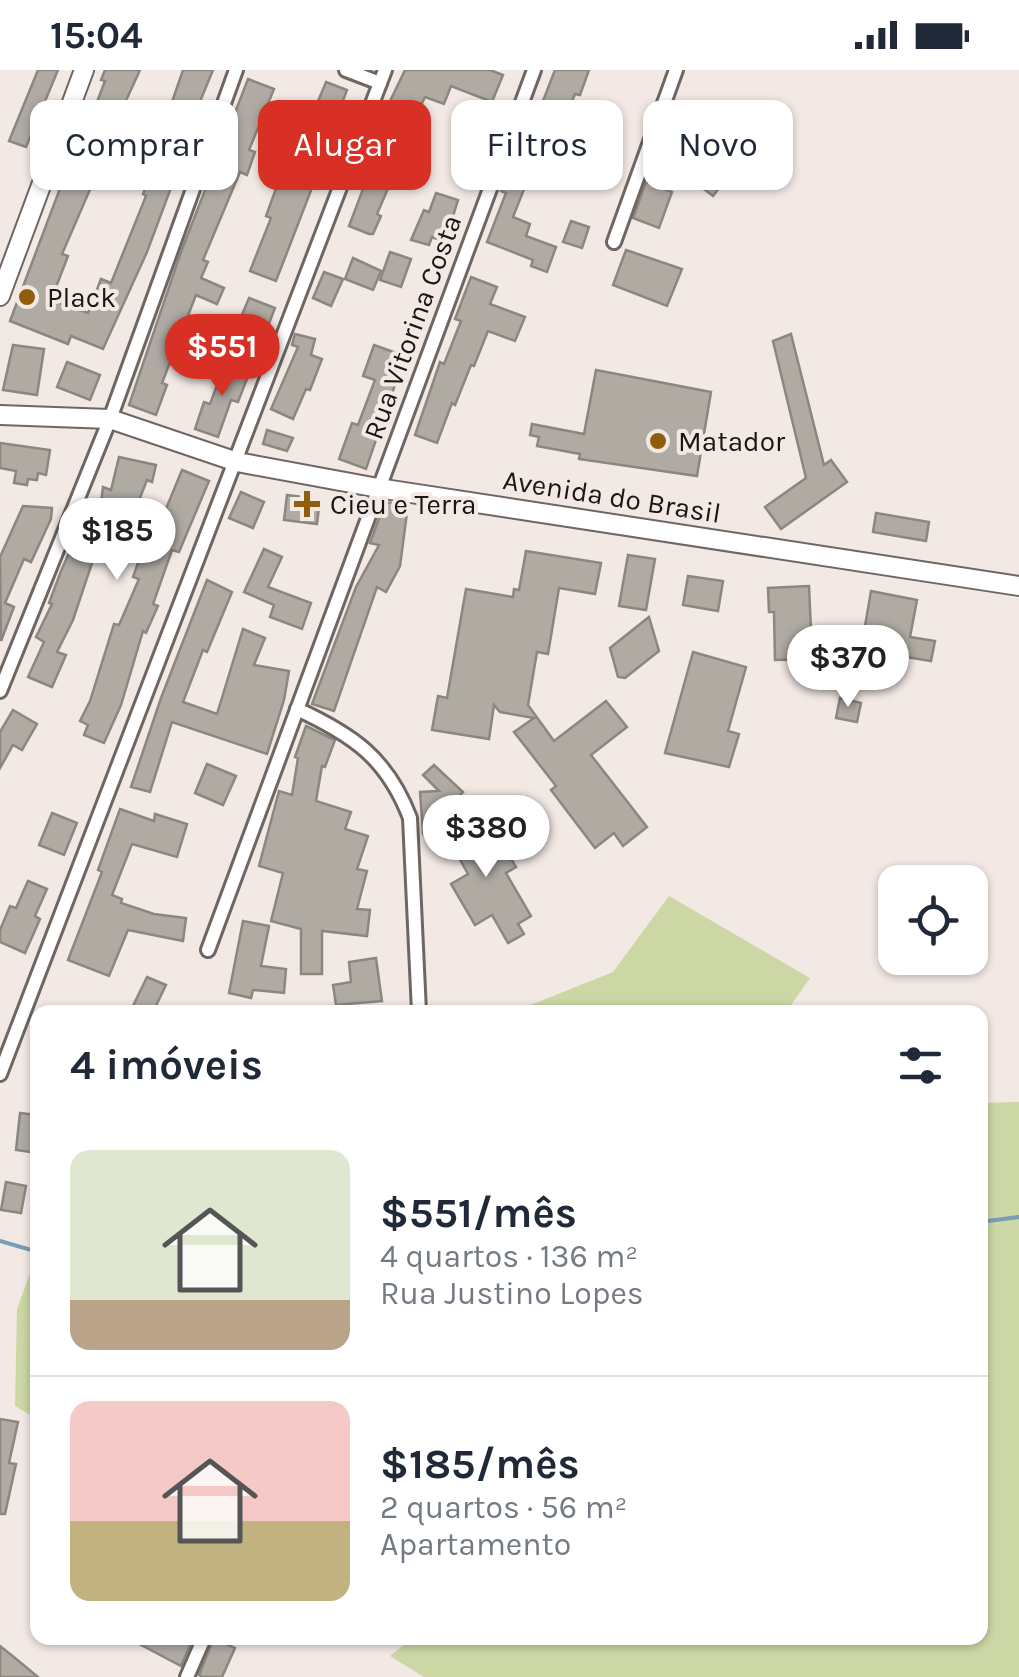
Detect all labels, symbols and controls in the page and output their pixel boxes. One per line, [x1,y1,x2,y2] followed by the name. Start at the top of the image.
[50,13,143,58] text: 15:04
[30,100,238,190] chip: Comprar
[258,100,431,190] chip: Alugar
[451,100,623,190] chip: Filtros
[643,100,793,190] chip: Novo
[356,210,468,444] street label: Rua Vitorina Costa
[47,281,116,314] place label: Plack
[16,286,38,308] marker: Plack
[163,314,281,399] pin: $551
[187,328,257,365] text: $551
[678,425,786,458] place label: Matador
[647,430,669,452] marker: Matador
[501,463,723,530] street label: Avenida do Brasil
[330,488,476,521] place label: Cieu e Terra
[294,491,320,517] marker: Cieu e Terra
[58,498,176,583] pin: $185
[81,512,153,549] text: $185
[789,625,907,710] pin: $370
[809,639,887,676] text: $370
[427,795,545,880] pin: $380
[445,809,527,846] text: $380
[878,865,988,975] map controls
[878,865,988,975] button: locate
[893,1038,948,1093] icon: filters
[70,1040,263,1090] text: 4 imóveis
[380,1188,577,1238] text: $551/mês
[150,1190,270,1310] icon: home
[380,1238,638,1275] text: 4 quartos · 136 m²
[380,1275,644,1312] text: Rua Justino Lopes
[380,1439,580,1489] text: $185/mês
[150,1441,270,1561] icon: home
[380,1489,627,1526] text: 2 quartos · 56 m²
[380,1526,571,1563] text: Apartamento

